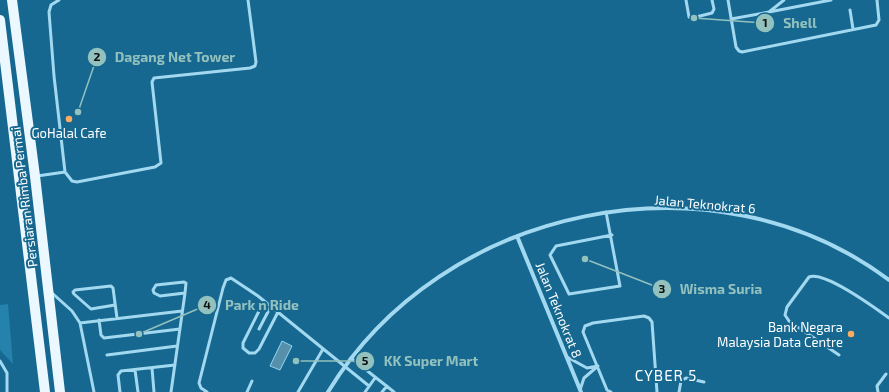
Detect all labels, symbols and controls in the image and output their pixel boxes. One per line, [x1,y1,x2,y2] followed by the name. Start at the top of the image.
[755,10,825,36] callout: Shell
[783,14,817,31] text: Shell
[762,15,768,29] text: 1
[87,44,243,70] callout: Dagang Net Tower
[115,48,235,65] text: Dagang Net Tower
[94,49,101,63] text: 2
[64,114,74,124] marker: GoHalal Cafe
[31,125,107,141] place label: GoHalal Cafe
[7,126,41,268] street label: Persiaran Rimba Permai
[654,192,756,216] street label: Jalan Teknokrat 6
[532,260,586,360] street label: Jalan Teknokrat 8
[652,276,770,302] callout: Wisma Suria
[680,280,762,297] text: Wisma Suria
[659,281,666,295] text: 3
[197,292,307,318] callout: Park n Ride
[225,296,299,313] text: Park n Ride
[203,297,211,311] text: 4
[717,319,843,350] place label: Bank Negara Malaysia Data Centre
[846,329,856,339] marker: Bank Negara Malaysia Data Centre
[355,348,486,374] callout: KK Super Mart
[384,352,479,369] text: KK Super Mart
[362,353,369,367] text: 5
[635,366,697,384] district label: CYBER 5

